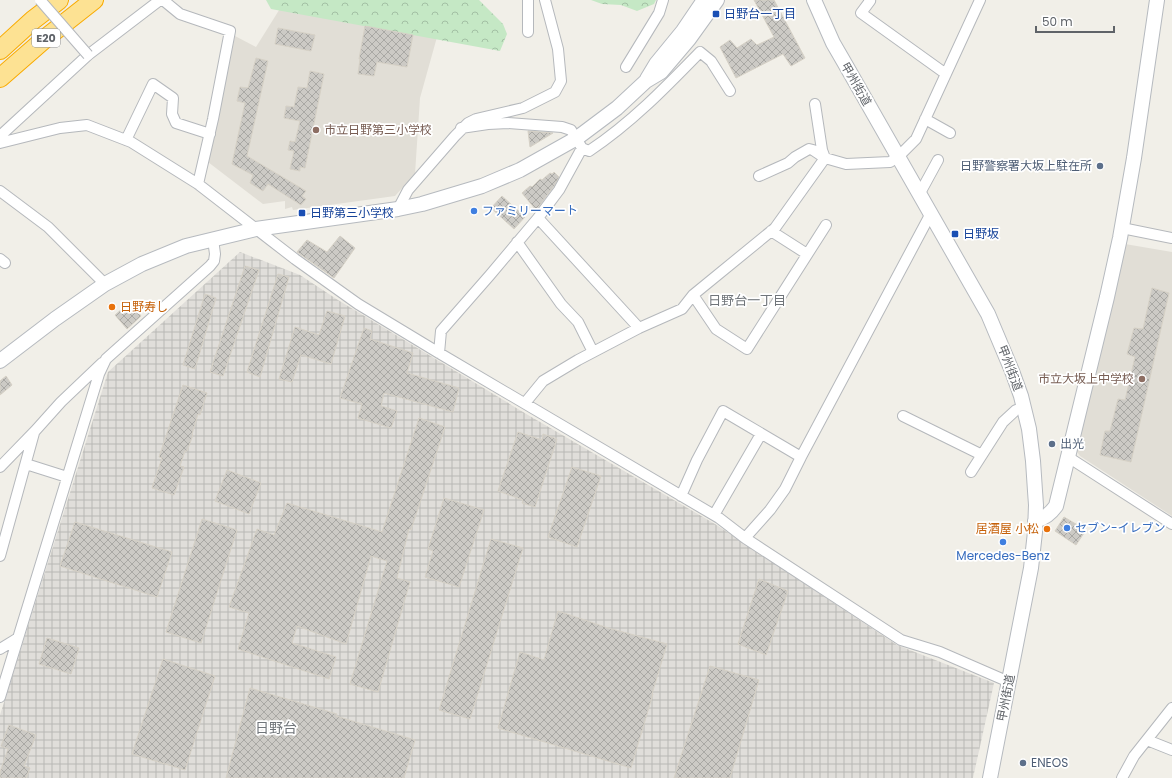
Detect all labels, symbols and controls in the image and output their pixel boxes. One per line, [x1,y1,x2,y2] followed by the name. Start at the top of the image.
[724,5,796,22] place label: 日野台一丁目
[1036,8,1114,34] scale bar
[711,9,721,19] marker: 日野台一丁目
[1042,13,1073,30] text: 50 m
[32,29,60,47] road number: E20
[837,59,876,109] street label: 甲州街道
[324,121,432,138] place label: 市立日野第三小学校
[311,125,321,135] marker: 市立日野第三小学校
[960,157,1092,174] place label: 日野警察署大坂上駐在所
[1095,161,1105,171] marker: 日野警察署大坂上駐在所
[482,202,578,219] place label: ファミリーマート
[310,204,394,221] place label: 日野第三小学校
[469,206,479,216] marker: ファミリーマート
[297,208,307,218] marker: 日野第三小学校
[963,225,999,242] place label: 日野坂
[950,229,960,239] marker: 日野坂
[708,291,786,310] district label: 日野台一丁目
[120,298,168,315] place label: 日野寿し
[107,302,117,312] marker: 日野寿し
[994,342,1027,393] street label: 甲州街道
[1038,370,1134,387] place label: 市立大坂上中学校
[1137,374,1147,384] marker: 市立大坂上中学校
[1060,435,1084,452] place label: 出光
[1047,439,1057,449] marker: 出光
[1075,519,1166,536] place label: セブン-イレブン
[976,520,1039,537] place label: 居酒屋 小松
[1062,523,1072,533] marker: セブン-イレブン
[1042,524,1052,534] marker: 居酒屋 小松
[998,537,1008,547] marker: Mercedes-Benz
[956,547,1050,564] place label: Mercedes-Benz
[993,673,1018,723] street label: 甲州街道
[255,718,297,738] district label: 日野台
[1031,754,1068,771] place label: ENEOS
[1018,758,1028,768] marker: ENEOS

